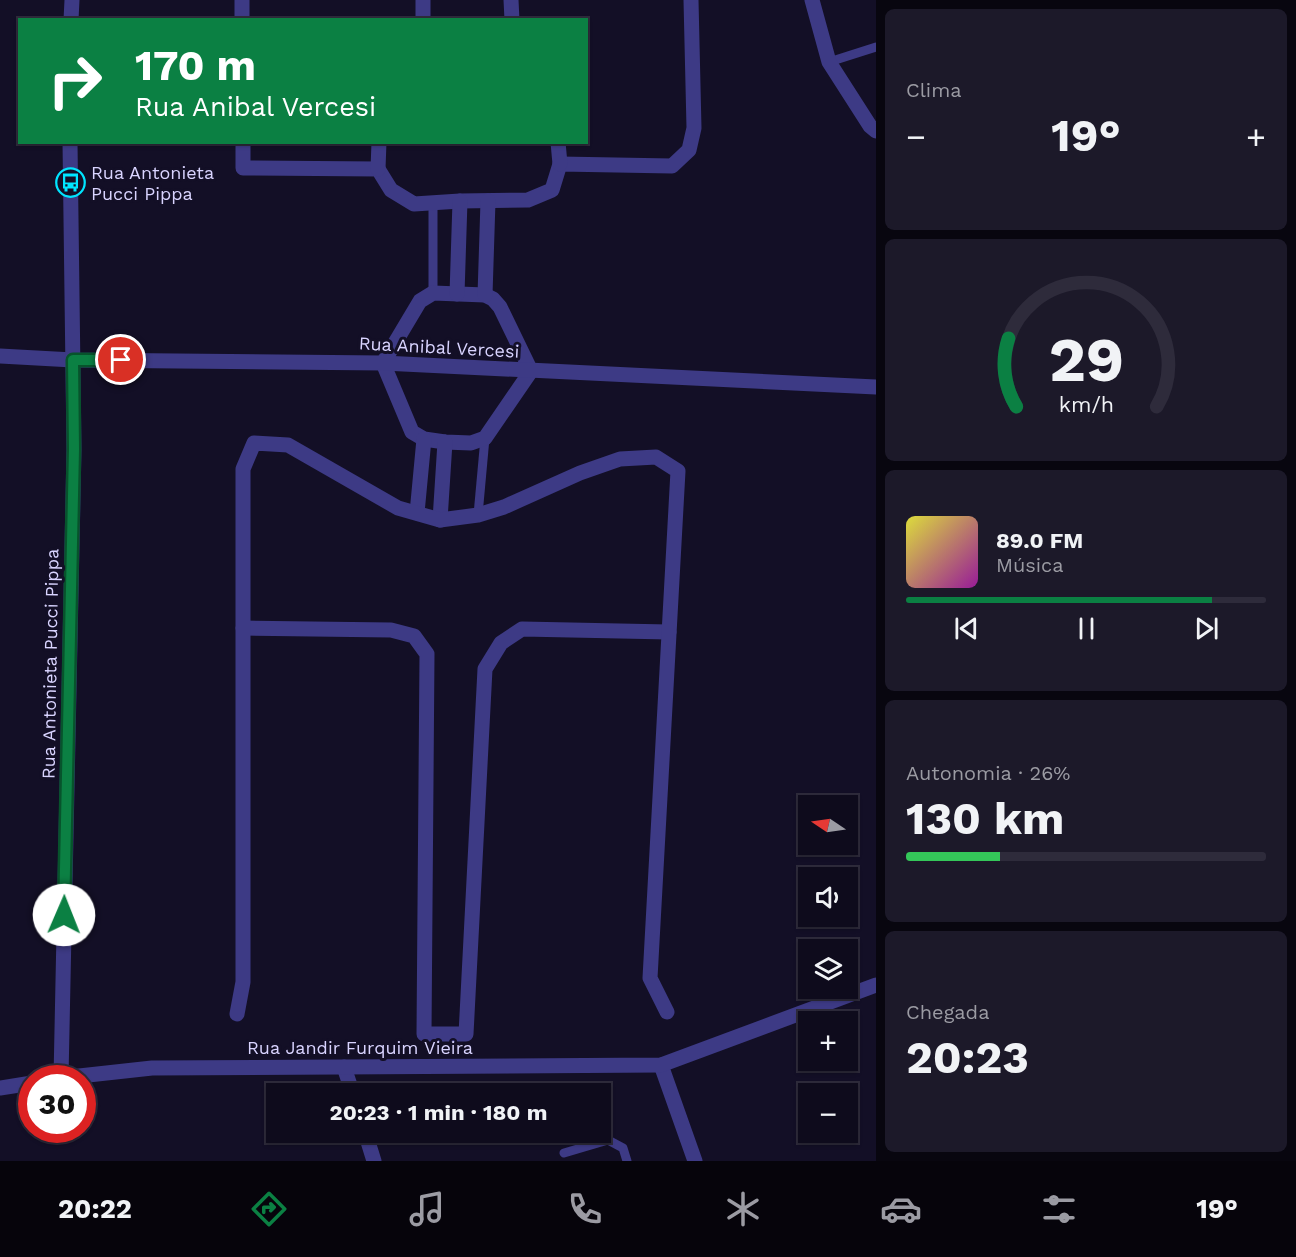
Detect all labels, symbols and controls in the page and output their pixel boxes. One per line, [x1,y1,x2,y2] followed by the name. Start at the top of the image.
[135,41,256,90] text: 170 m
[36,42,114,120] icon: right
[906,78,962,102] text: Clima
[135,91,376,123] text: Rua Anibal Vercesi
[1051,109,1121,162] text: 19°
[906,117,926,156] text: −
[1246,117,1266,156] text: +
[91,162,214,204] place label: Rua Antonieta Pucci Pippa
[54,166,86,198] bus stop icon: Rua Antonieta Pucci Pippa
[1048,323,1124,396] text: 29
[358,332,520,362] street label: Rua Anibal Vercesi
[95,334,146,385] pin
[104,343,137,376] icon: arrive
[1058,393,1114,418] text: km/h
[996,528,1083,553] text: 89.0 FM
[37,549,63,779] street label: Rua Antonieta Pucci Pippa
[996,553,1064,577] text: Música
[950,612,983,645] icon: previous
[1070,612,1103,645] icon: pause
[1190,612,1223,645] icon: next
[906,761,1070,785] text: Autonomia · 26%
[906,792,1064,845] text: 130 km
[798,795,858,855] north arrow
[798,795,858,1143] map controls
[798,867,858,927] button: sound
[32,883,96,947] position arrow
[798,939,858,999] button: layers
[906,1000,989,1024] text: Chegada
[798,1011,858,1071] button: +
[906,1031,1029,1084] text: 20:23
[247,1037,473,1058] street label: Rua Jandir Furquim Vieira
[18,1065,96,1143] speed limit sign: 30
[798,1083,858,1143] button: −
[330,1100,547,1125] text: 20:23 · 1 min · 180 m
[248,1188,290,1230] icon: directions
[406,1188,448,1230] icon: music
[564,1188,606,1230] icon: phone
[722,1188,764,1230] icon: climate
[880,1188,922,1230] icon: car
[1038,1188,1080,1230] icon: filters
[58,1193,132,1225] text: 20:22
[1196,1193,1238,1225] text: 19°

